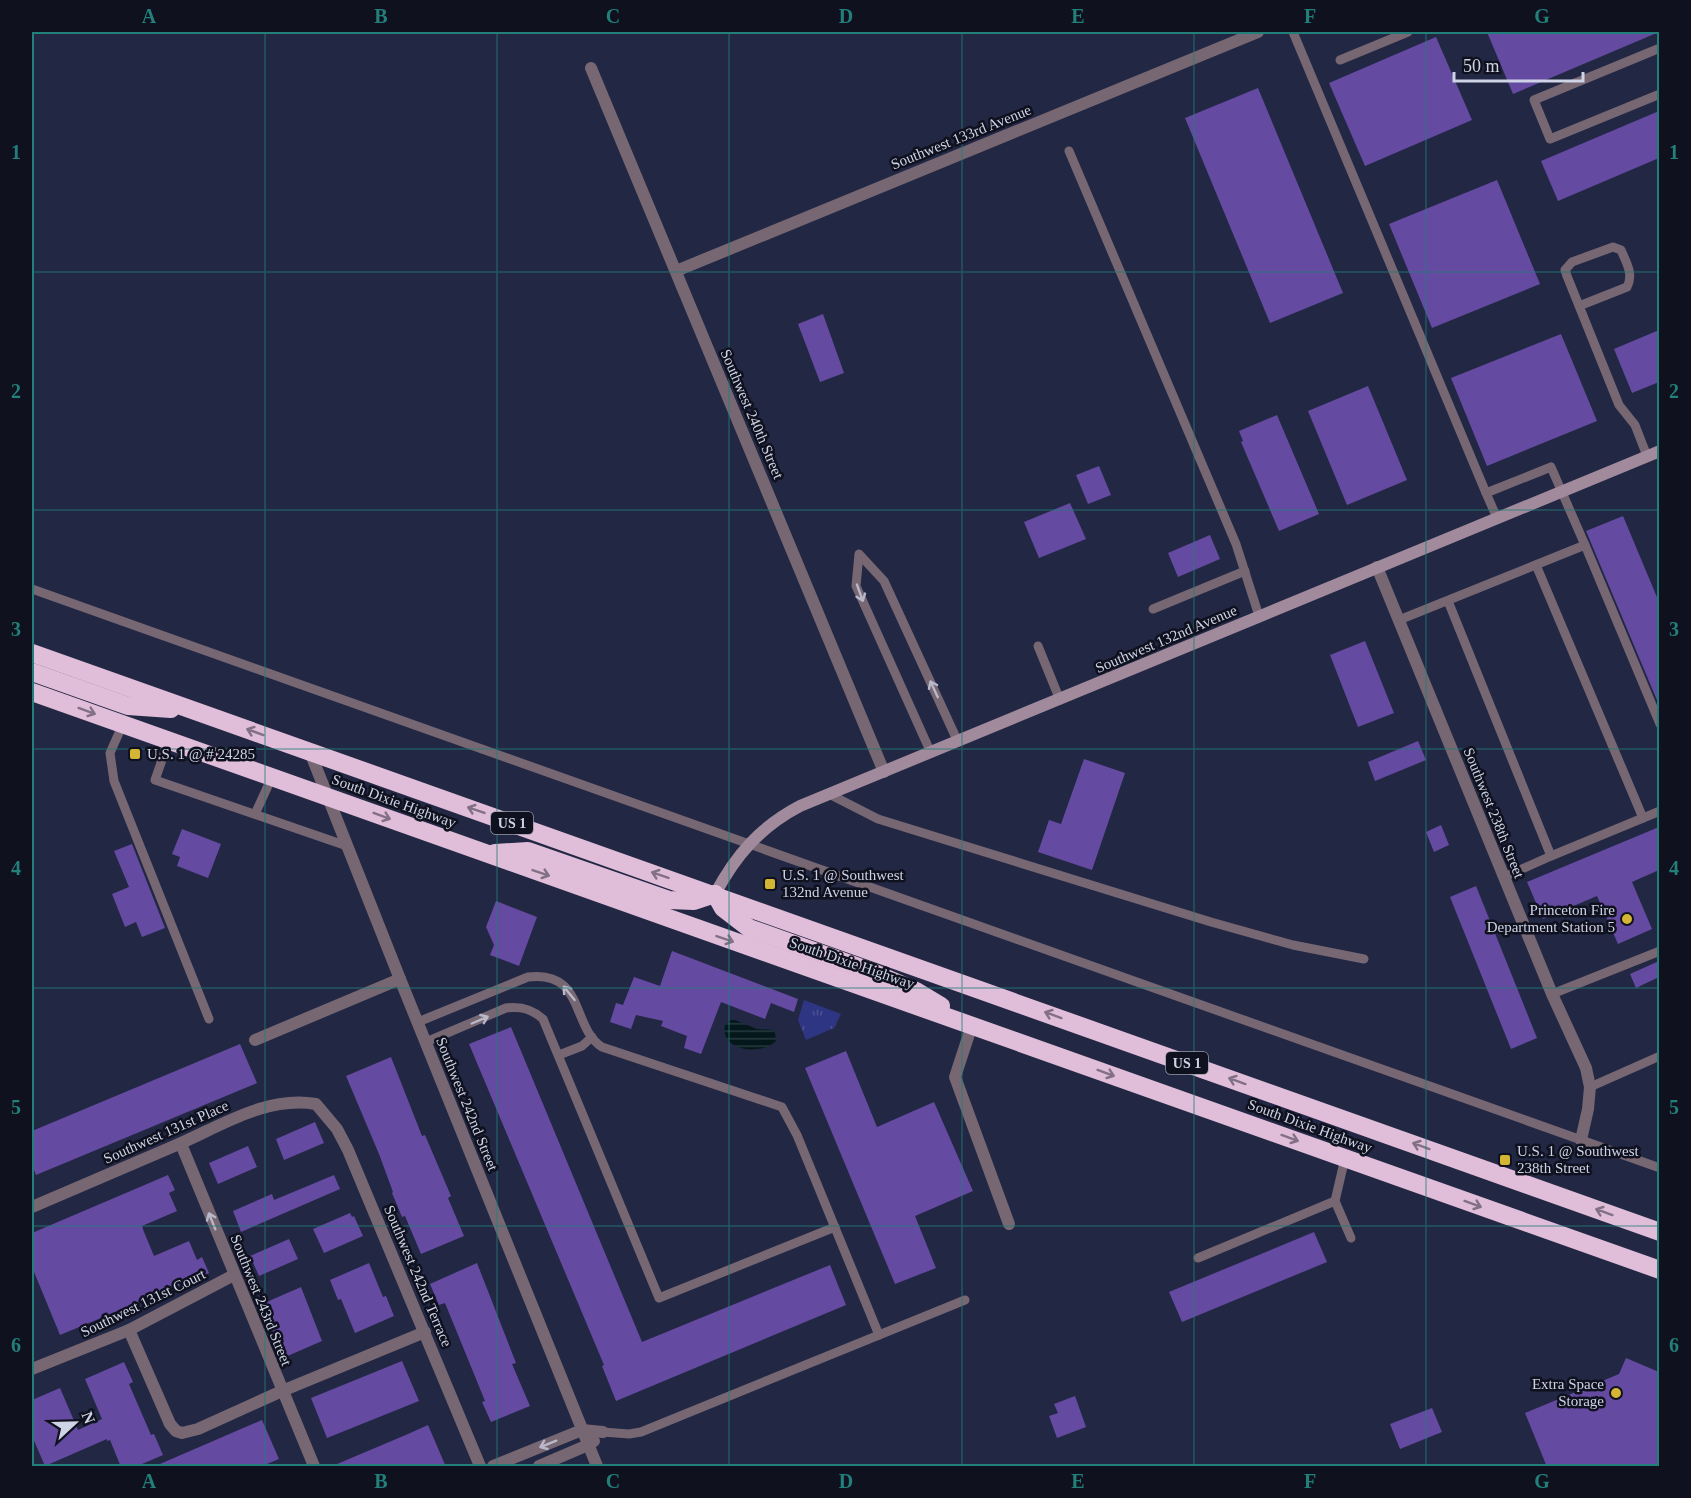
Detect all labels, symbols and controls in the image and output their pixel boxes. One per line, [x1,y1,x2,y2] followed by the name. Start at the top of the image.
[142,5,157,27] text: A
[374,5,388,27] text: B
[606,5,620,27] text: C
[839,5,853,27] text: D
[1071,5,1085,27] text: E
[1304,5,1316,27] text: F
[1534,5,1550,27] text: G
[1454,45,1583,83] scale bar
[1463,56,1500,76] text: 50 m
[889,101,1034,172] street label: Southwest 133rd Avenue
[11,141,21,163] text: 1
[1669,141,1679,163] text: 1
[717,347,787,482] street label: Southwest 240th Street
[11,380,21,402] text: 2
[1669,380,1679,402] text: 2
[856,583,867,601] one-way arrow
[1093,602,1239,676] street label: Southwest 132nd Avenue
[11,618,21,640] text: 3
[1669,618,1679,640] text: 3
[928,681,939,699] one-way arrow
[77,707,96,718] one-way arrow
[246,726,265,737] one-way arrow
[1461,745,1528,881] street label: Southwest 238th Street
[147,746,255,762] place label: U.S. 1 @ # 24285
[128,747,142,761] marker: U.S. 1 @ # 24285
[330,771,459,831] street label: South Dixie Highway
[467,804,485,815] one-way arrow
[372,812,391,823] one-way arrow
[491,812,533,834] road number: US 1
[11,857,21,879] text: 4
[1669,857,1679,879] text: 4
[782,867,905,900] place label: U.S. 1 @ Southwest 132nd Avenue
[531,868,550,879] one-way arrow
[651,868,669,879] one-way arrow
[763,877,777,891] marker: U.S. 1 @ Southwest 132nd Avenue
[1487,902,1615,935] place label: Princeton Fire Department Station 5
[1620,912,1634,926] marker: Princeton Fire Department Station 5
[715,934,734,945] one-way arrow
[788,934,917,992] street label: South Dixie Highway
[562,985,575,1001] one-way arrow
[1045,1009,1063,1020] one-way arrow
[470,1014,489,1025] one-way arrow
[433,1035,501,1174] street label: Southwest 242nd Street
[1166,1052,1208,1074] road number: US 1
[1096,1068,1115,1079] one-way arrow
[1228,1074,1247,1085] one-way arrow
[11,1096,21,1118] text: 5
[1246,1096,1375,1156] street label: South Dixie Highway
[1669,1096,1679,1118] text: 5
[101,1097,231,1167] street label: Southwest 131st Place
[1280,1133,1299,1144] one-way arrow
[1412,1140,1431,1151] one-way arrow
[1517,1143,1640,1176] place label: U.S. 1 @ Southwest 238th Street
[1498,1153,1512,1167] marker: U.S. 1 @ Southwest 238th Street
[1463,1199,1482,1210] one-way arrow
[381,1203,455,1349] street label: Southwest 242nd Terrace
[1596,1206,1614,1217] one-way arrow
[206,1212,217,1231] one-way arrow
[227,1232,295,1369] street label: Southwest 243rd Street
[78,1265,209,1340] street label: Southwest 131st Court
[11,1334,21,1356] text: 6
[1669,1334,1679,1356] text: 6
[1532,1376,1604,1409] place label: Extra Space Storage
[1609,1386,1623,1400] marker: Extra Space Storage
[45,1393,105,1453] north arrow
[78,1409,99,1427] text: N
[539,1439,557,1450] one-way arrow
[142,1470,157,1492] text: A
[374,1470,388,1492] text: B
[606,1470,620,1492] text: C
[839,1470,853,1492] text: D
[1071,1470,1085,1492] text: E
[1304,1470,1316,1492] text: F
[1534,1470,1550,1492] text: G

